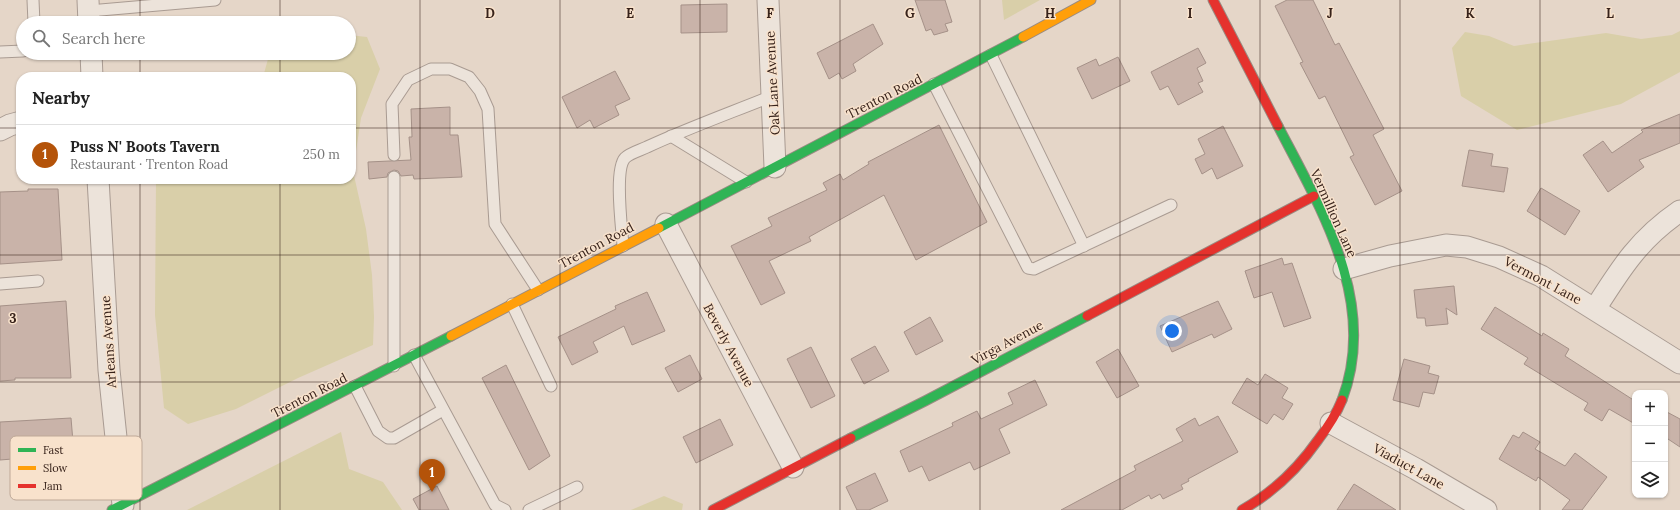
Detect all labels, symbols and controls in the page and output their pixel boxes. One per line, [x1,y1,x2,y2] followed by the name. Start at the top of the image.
[485,5,495,22] text: D
[626,5,634,22] text: E
[766,5,774,22] text: F
[905,5,915,22] text: G
[1045,5,1055,22] text: H
[1187,5,1193,22] text: I
[1327,5,1333,22] text: J
[1465,5,1475,22] text: K
[1606,5,1614,22] text: L
[16,16,356,60] search box
[30,27,52,49] icon: search
[62,29,145,48] text: Search here
[761,30,784,136] street label: Oak Lane Avenue
[844,70,925,123] street label: Trenton Road
[32,87,90,109] text: Nearby
[70,137,220,156] text: Puss N' Boots Tavern
[42,146,48,163] text: 1
[303,146,340,163] text: 250 m
[70,156,228,173] text: Restaurant · Trenton Road
[1306,165,1361,260] street label: Vermillion Lane
[556,218,637,272] street label: Trenton Road
[1500,252,1585,308] street label: Vermont Lane
[97,295,120,390] street label: Arleans Avenue
[699,301,758,390] street label: Beverly Avenue
[9,310,17,327] text: 3
[968,316,1046,369] street label: Virga Avenue
[1162,321,1182,341] your location
[269,369,350,422] street label: Trenton Road
[1632,390,1668,498] map controls
[1632,390,1668,426] button: +
[1632,426,1668,462] button: −
[10,436,142,500] legend
[1369,439,1447,493] street label: Viaduct Lane
[43,443,64,457] text: Fast
[419,459,445,492] pin: 1
[43,461,68,475] text: Slow
[1632,462,1668,498] button: layers
[42,479,63,493] text: Jam

